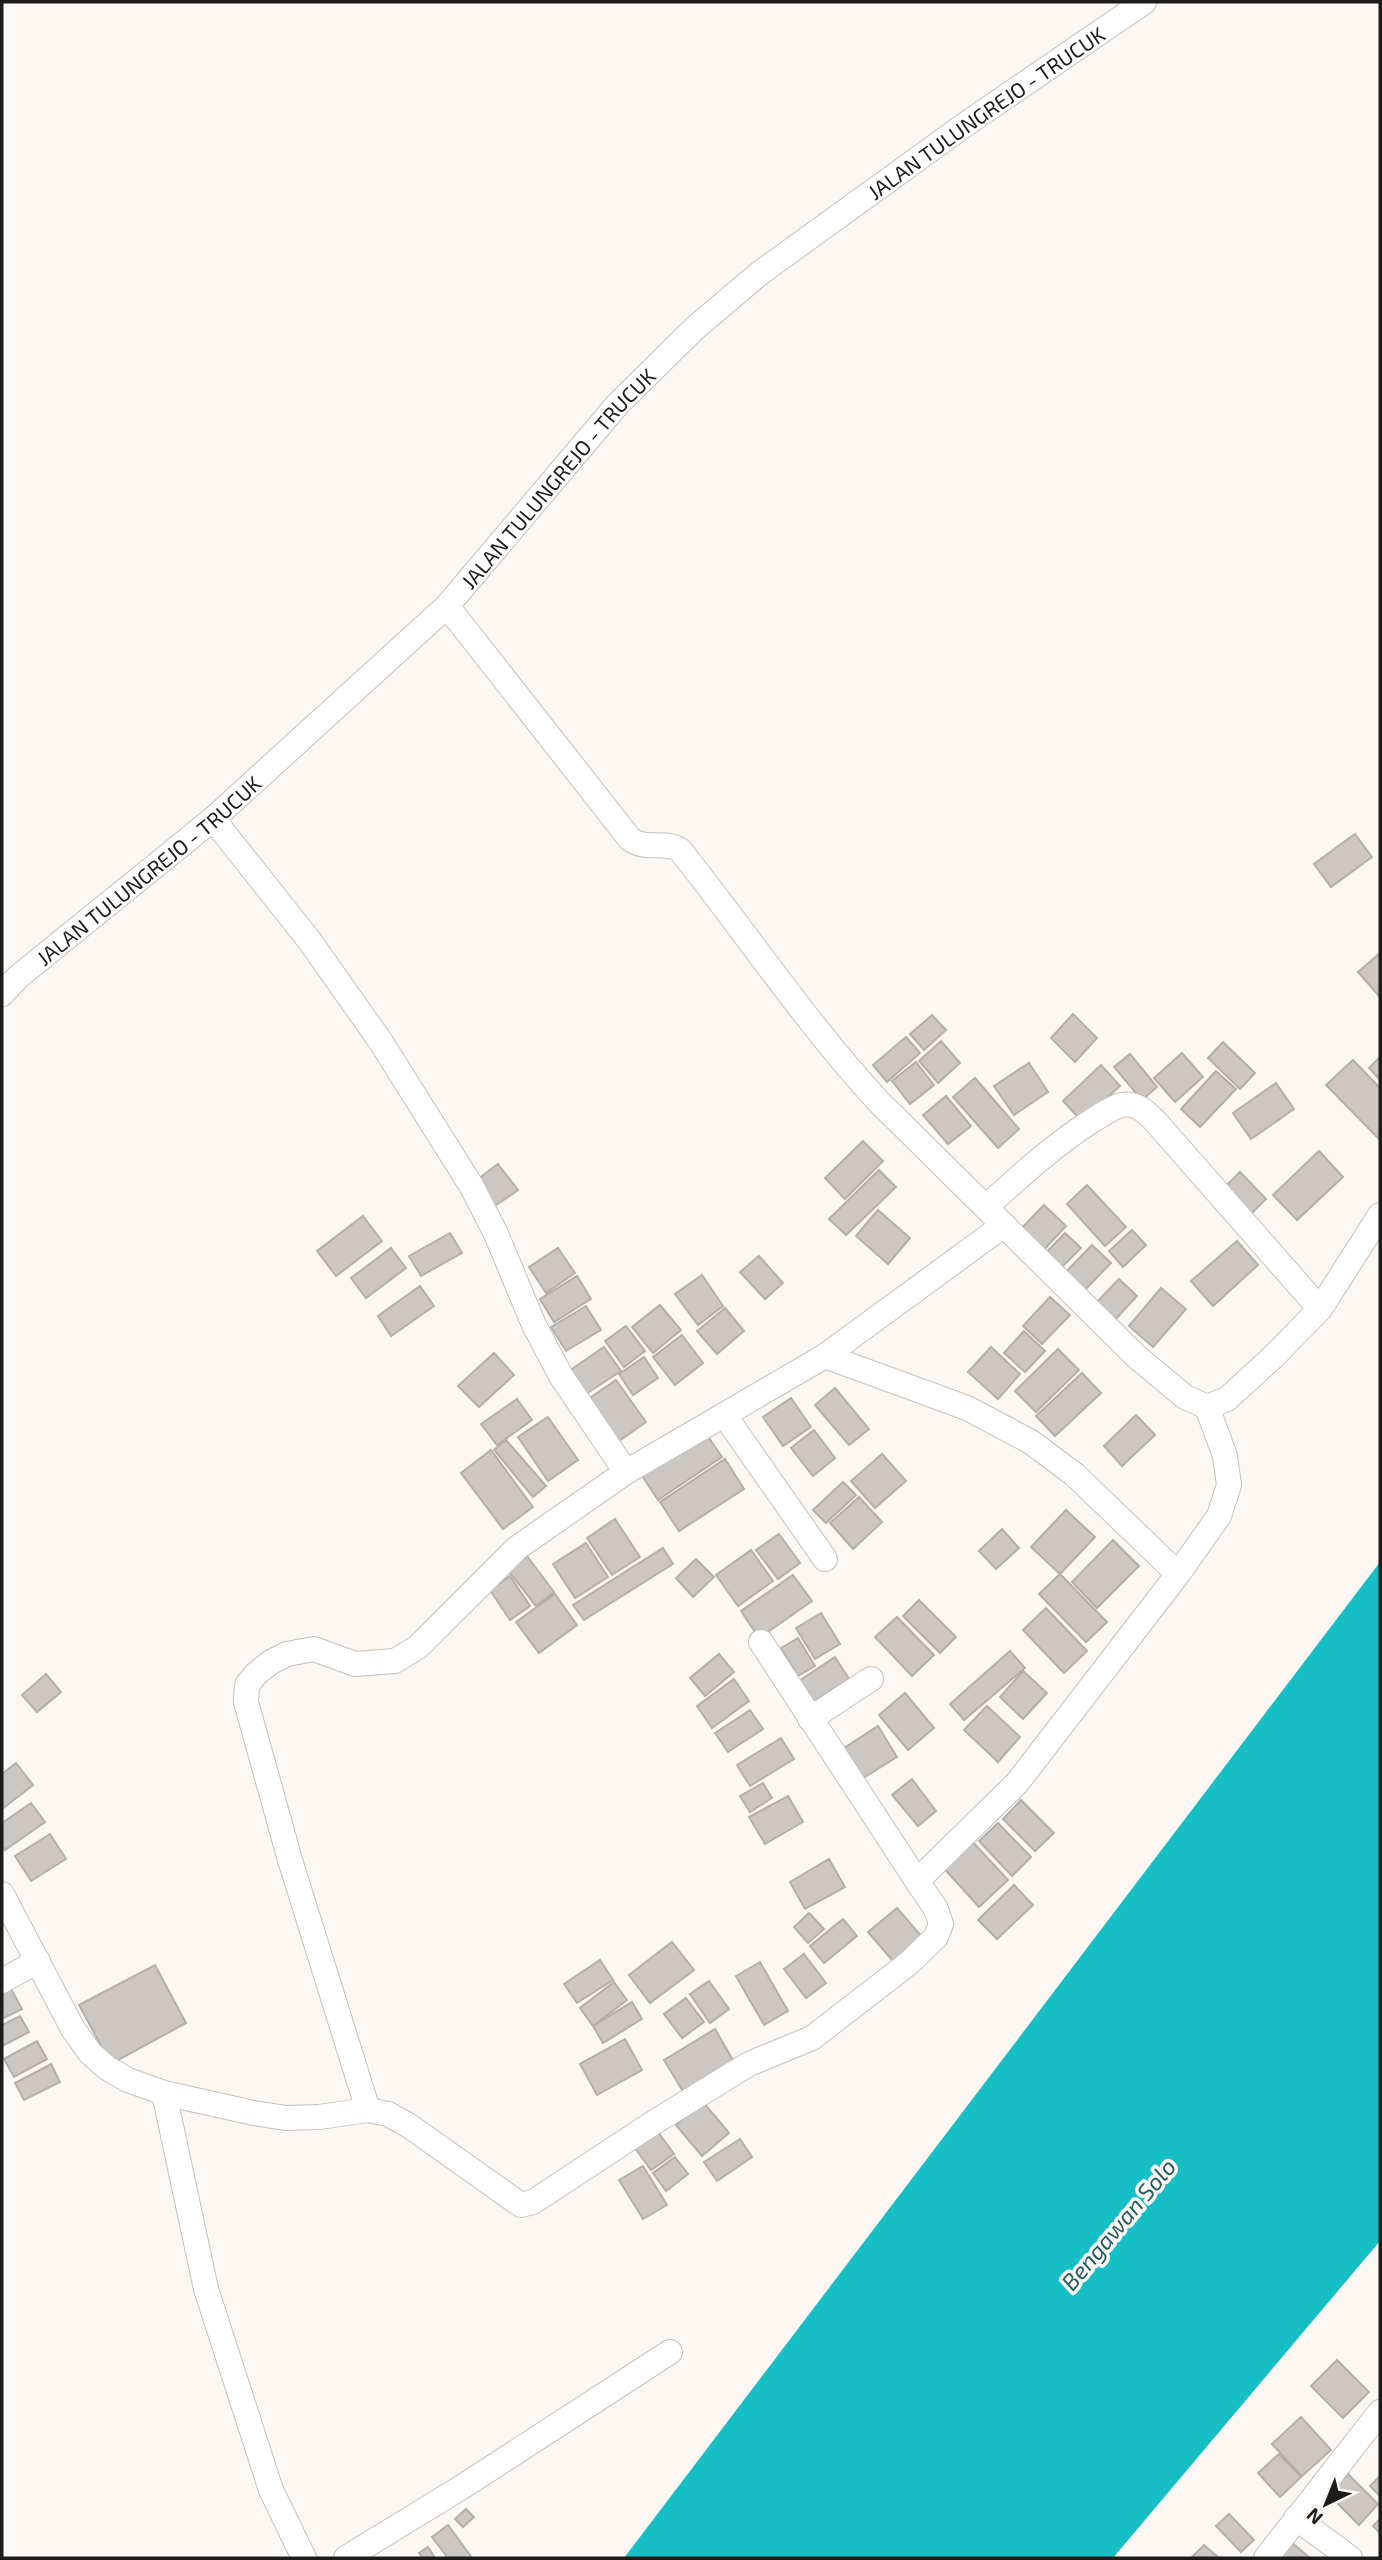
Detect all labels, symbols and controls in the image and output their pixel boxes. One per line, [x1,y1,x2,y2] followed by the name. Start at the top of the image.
[862,20,1109,204] street label: JALAN TULUNGREJO - TRUCUK
[455,362,660,593] street label: JALAN TULUNGREJO - TRUCUK
[31,769,266,970] street label: JALAN TULUNGREJO - TRUCUK
[1055,2153,1181,2295] water label: Bengawan Solo
[1291,2469,1361,2539] north arrow
[1301,2504,1327,2530] text: N

